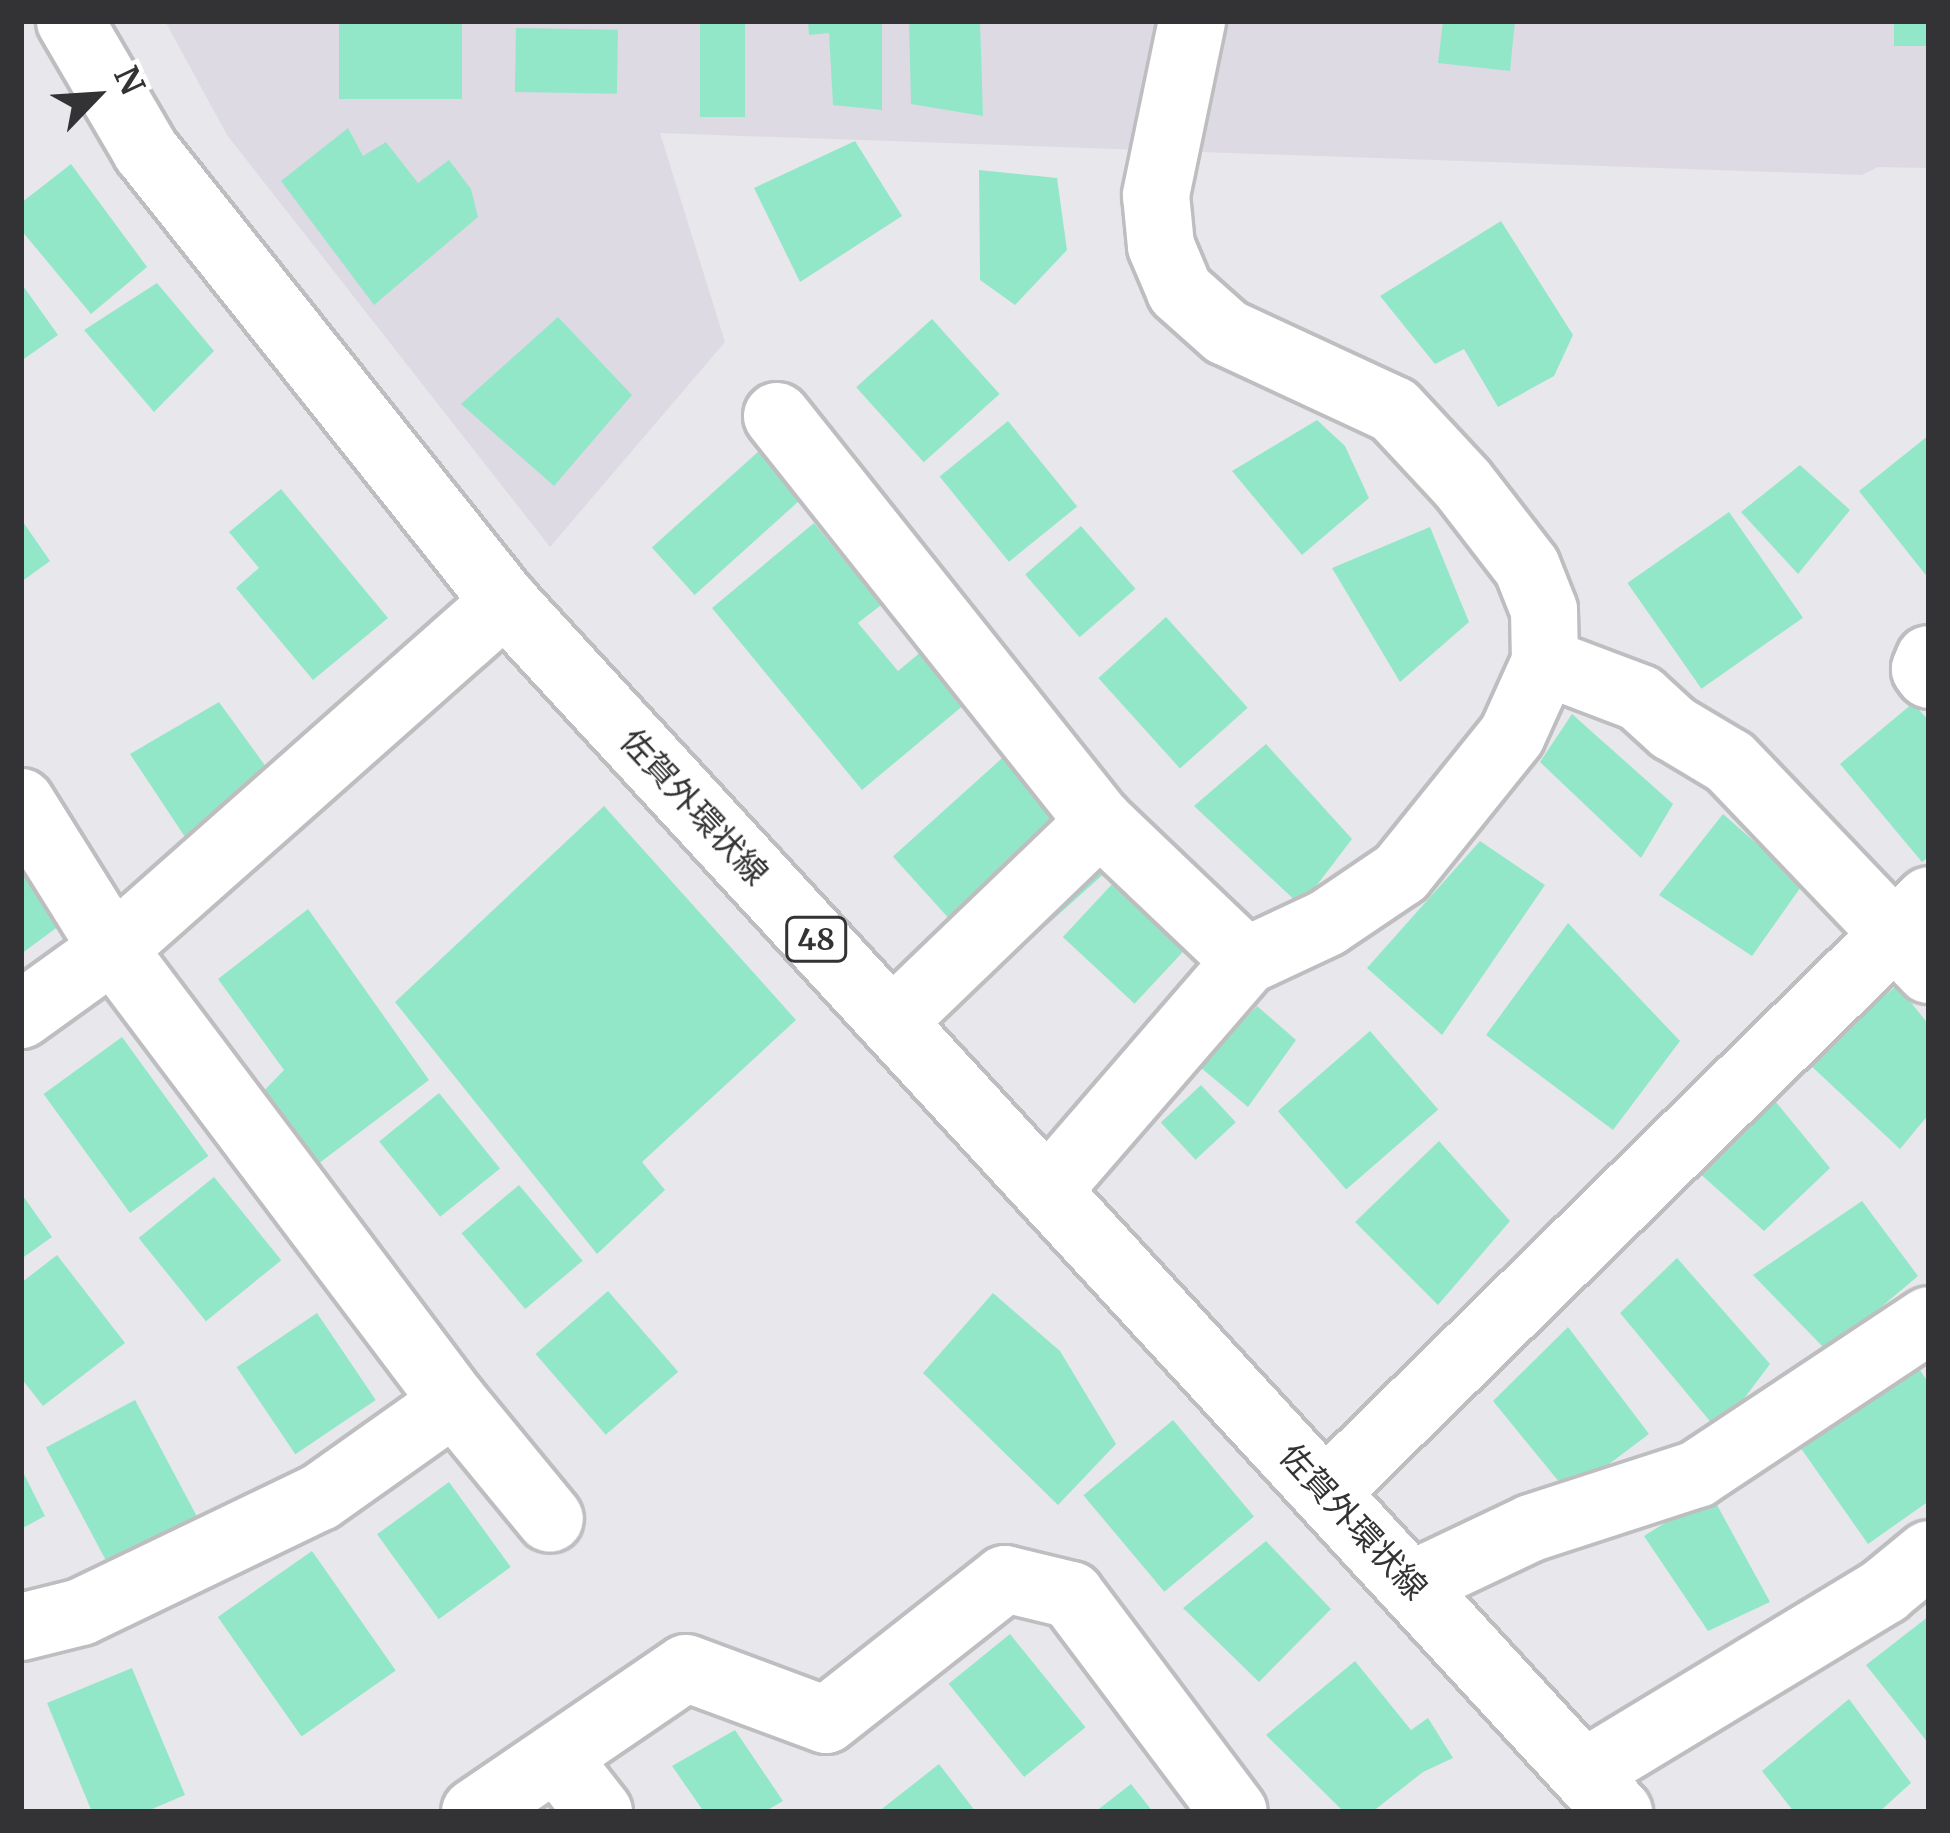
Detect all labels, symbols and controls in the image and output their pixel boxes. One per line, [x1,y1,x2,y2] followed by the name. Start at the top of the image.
[36,36,156,156] north arrow
[105,60,153,101] text: N
[612,721,776,893] street label: 佐賀外環状線
[783,915,849,963] road number: 48
[1271,1436,1435,1608] street label: 佐賀外環状線

